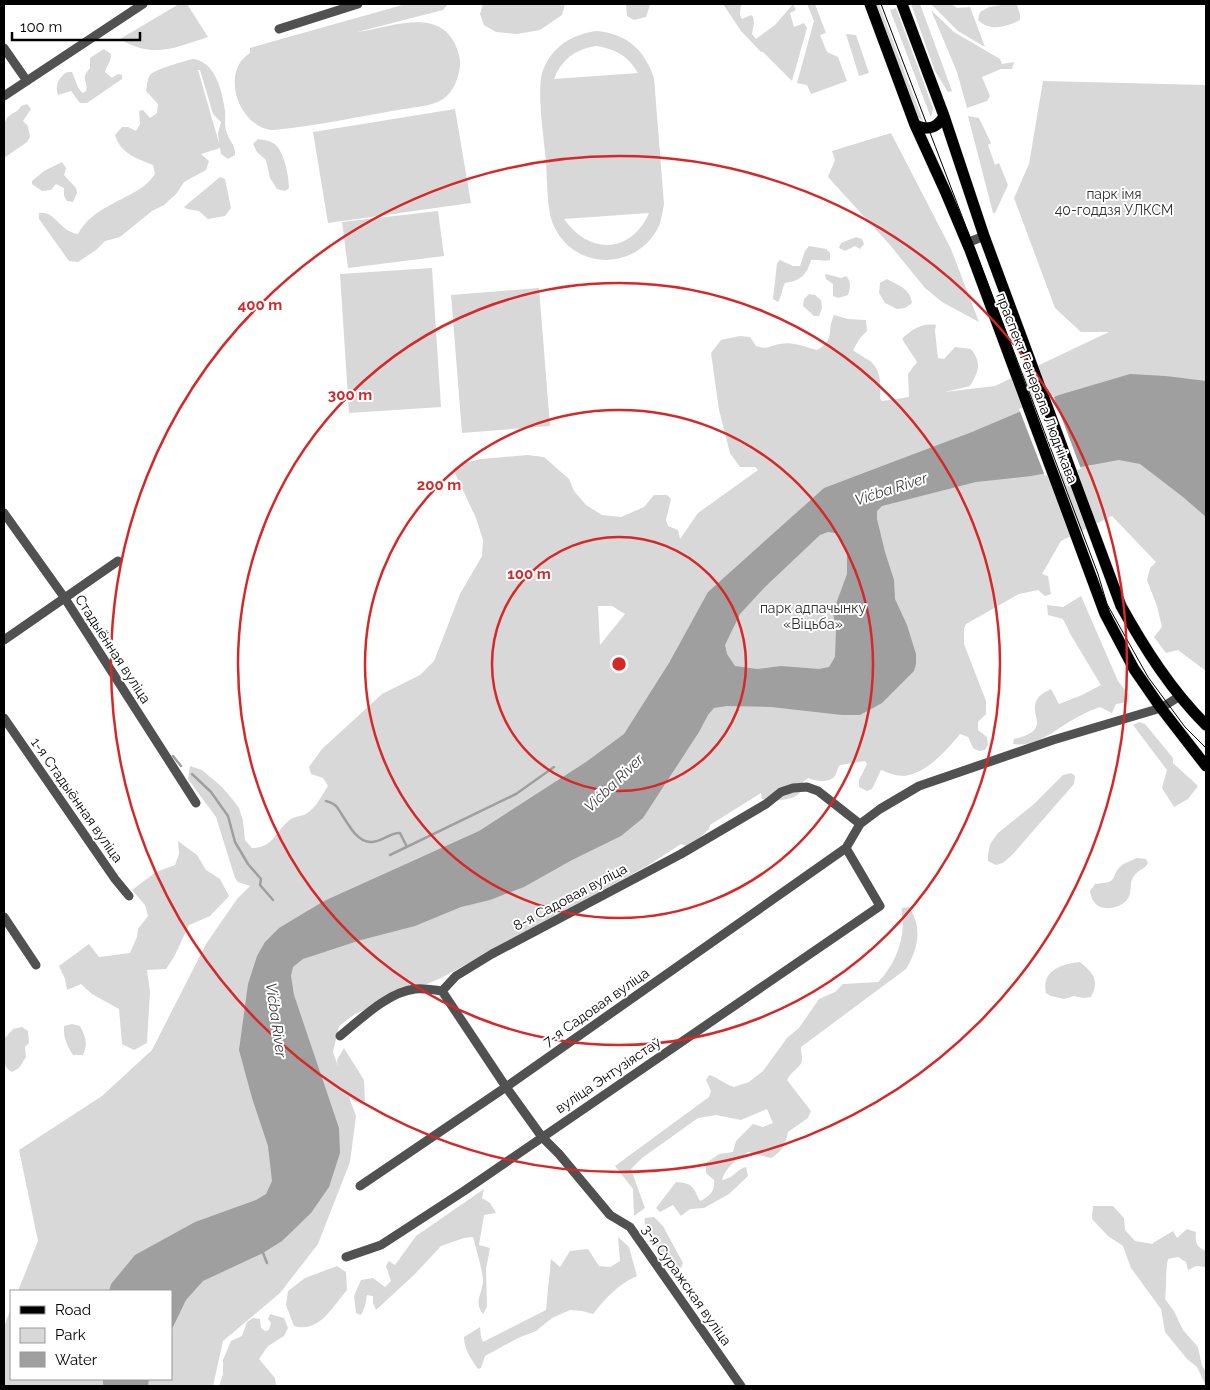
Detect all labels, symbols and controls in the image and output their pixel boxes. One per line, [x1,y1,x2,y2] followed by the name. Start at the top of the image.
[12,10,140,42] scale bar
[20,18,62,36] text: 100 m
[1055,186,1173,218] park label: парк імя 40-годдзя УЛКСМ
[993,290,1081,486] street label: праспект Генерала Люднікава
[238,296,282,314] text: 400 m
[328,386,372,404] text: 300 m
[852,469,930,509] water label: Vićba River
[417,476,461,494] text: 200 m
[507,565,551,583] text: 100 m
[72,592,154,706] street label: Стадыённая вуліца
[760,600,866,632] park label: парк адпачынку «Віцьба»
[610,655,628,673] centre of rings
[28,734,126,866] street label: 1-я Стадыённая вуліца
[581,750,648,816] water label: Vićba River
[510,860,630,934] street label: 8-я Садовая вуліца
[540,965,652,1049] street label: 7-я Садовая вуліца
[262,981,290,1059] water label: Vićba River
[552,1034,664,1116] street label: вуліца Энтузіястаў
[639,1221,735,1349] street label: 3-я Суражская вуліца
[10,1290,172,1380] legend
[55,1301,91,1319] text: Road
[55,1326,86,1344] text: Park
[55,1351,98,1369] text: Water

